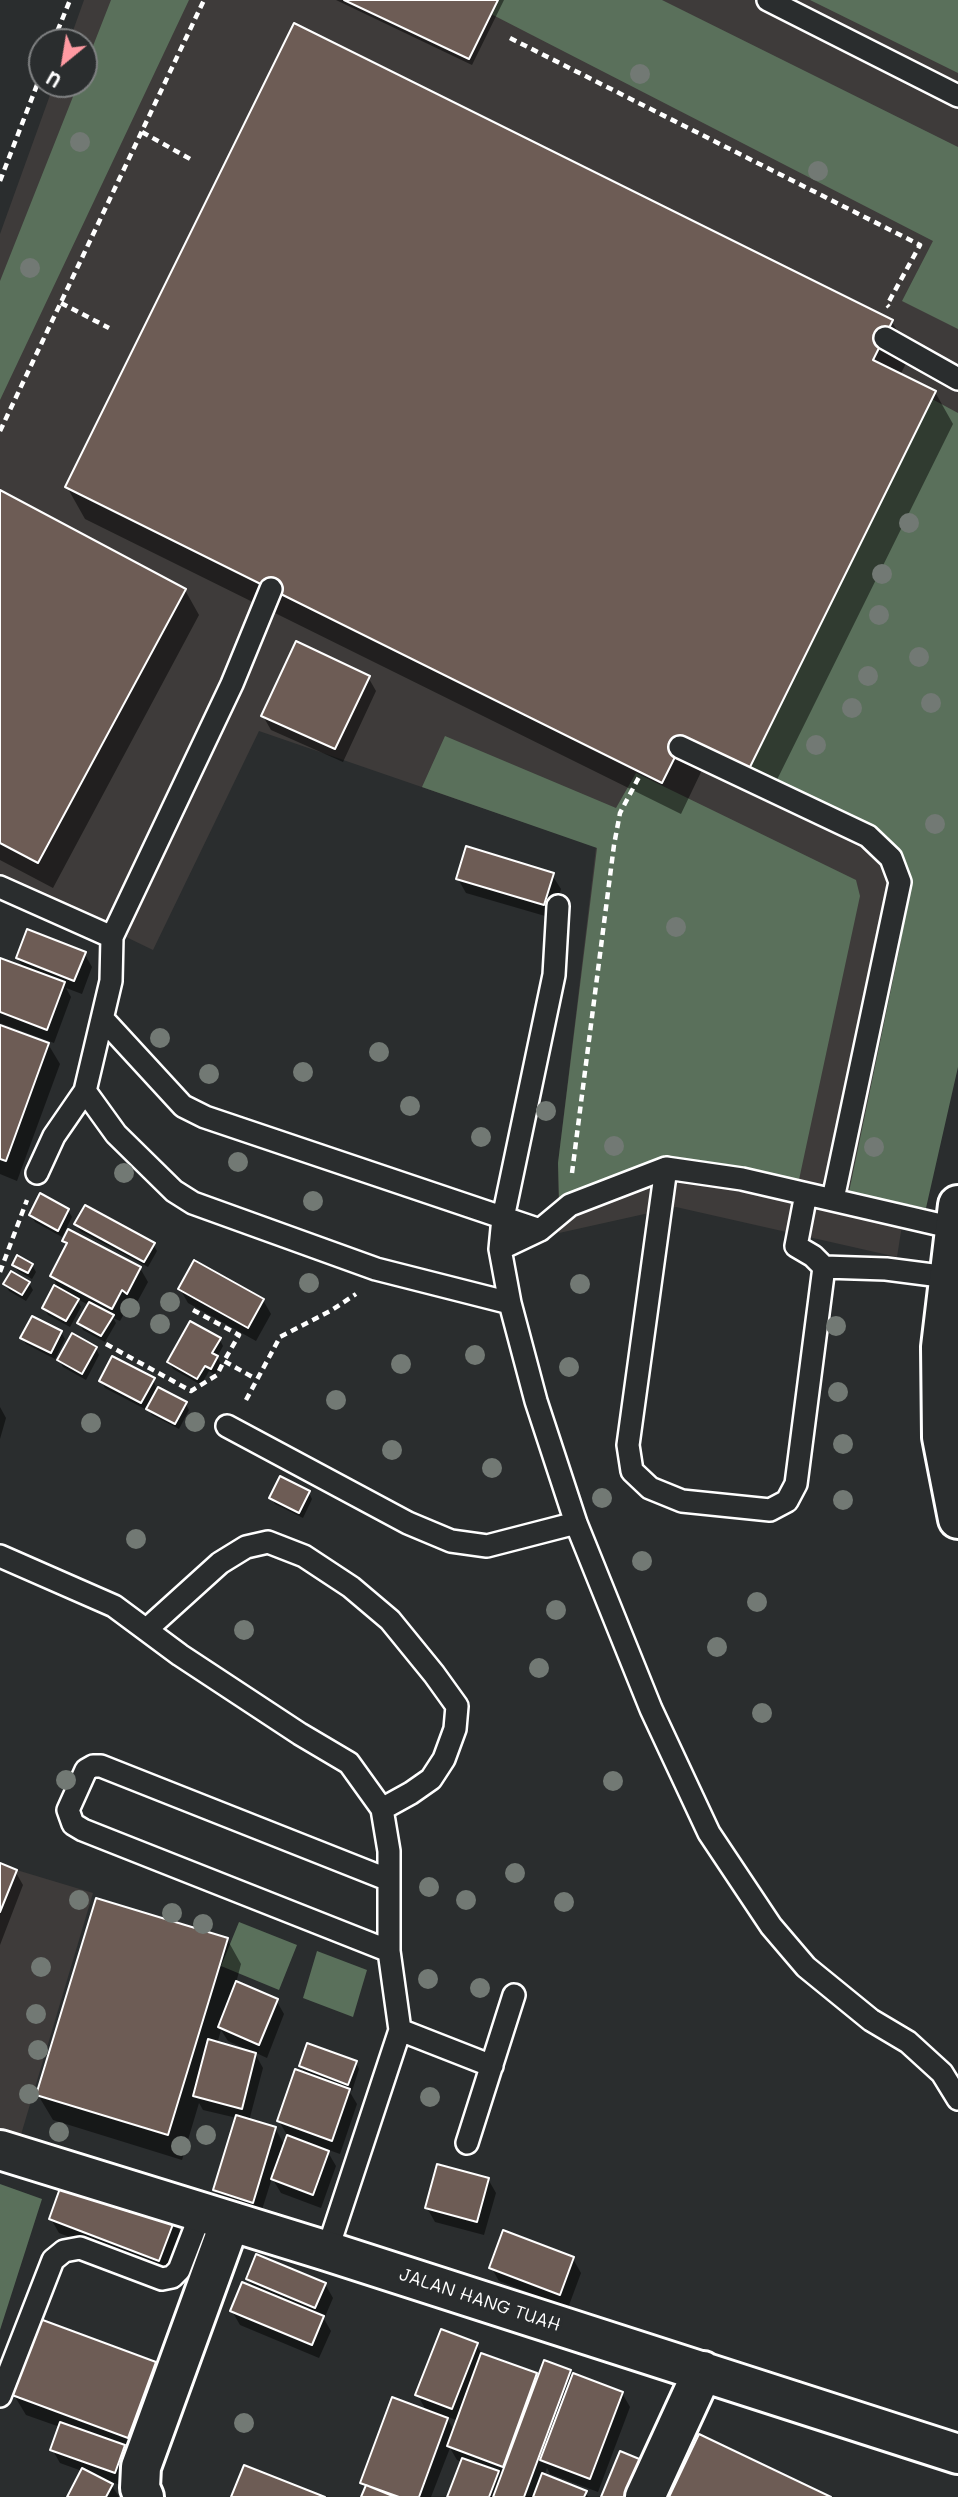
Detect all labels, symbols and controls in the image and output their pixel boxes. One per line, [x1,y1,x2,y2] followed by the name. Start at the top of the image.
[28,28,98,98] north arrow
[41,66,65,94] text: U
[397,2264,563,2336] street label: JALAN HANG TUAH

